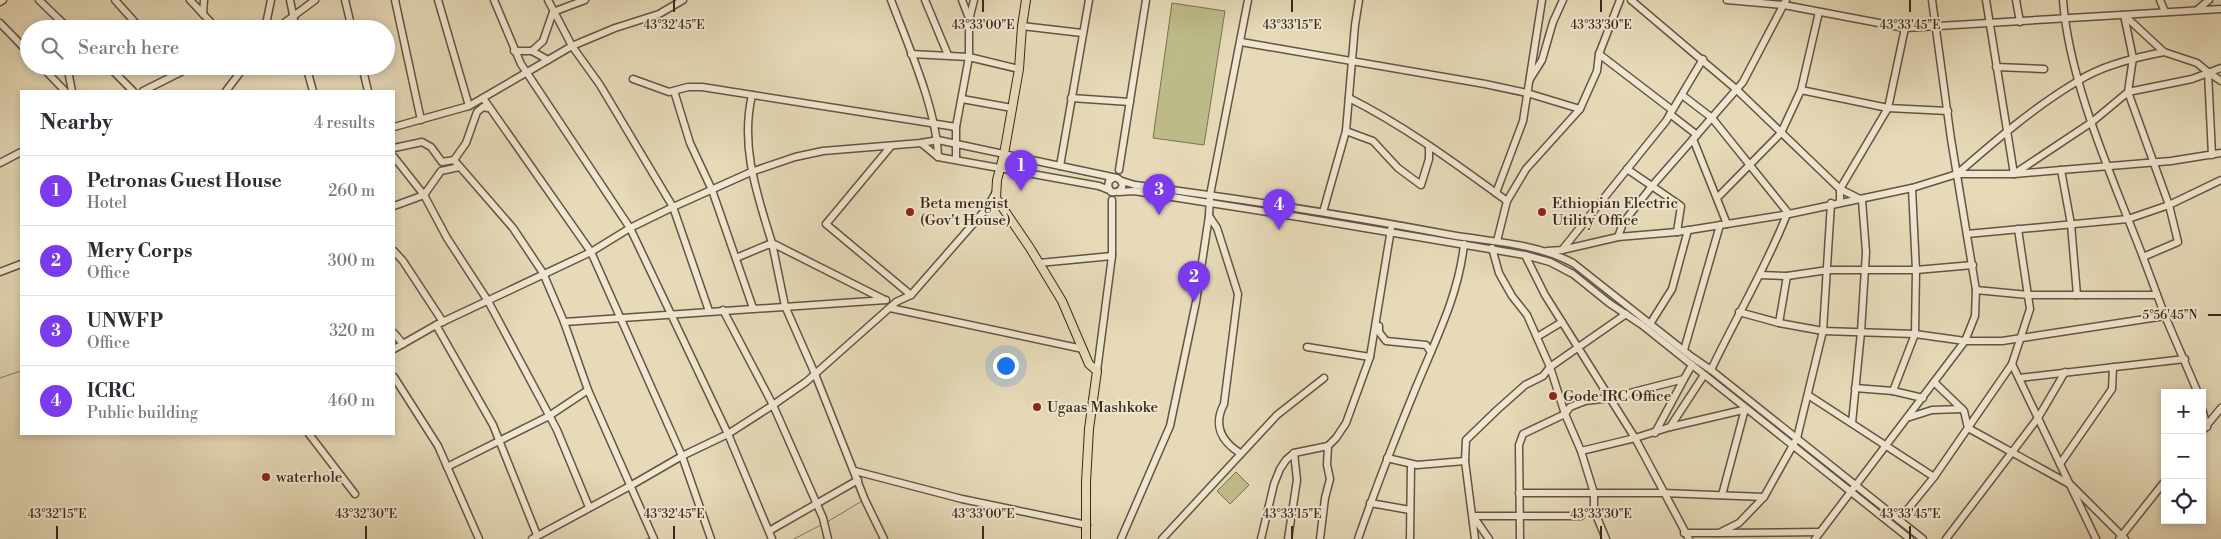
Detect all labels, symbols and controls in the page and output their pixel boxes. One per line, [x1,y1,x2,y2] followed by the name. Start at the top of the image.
[643,18,705,33] text: 43°32'45"E
[951,18,1015,33] text: 43°33'00"E
[1263,18,1321,33] text: 43°33'15"E
[1570,18,1632,33] text: 43°33'30"E
[1880,18,1940,33] text: 43°33'45"E
[20,20,395,75] search box
[38,34,66,62] icon: search
[78,36,179,60] text: Search here
[40,110,113,136] text: Nearby
[314,113,375,133] text: 4 results
[1005,150,1037,191] pin: 1
[87,169,282,193] text: Petronas Guest House
[1143,174,1175,215] pin: 3
[52,181,60,201] text: 1
[328,181,375,201] text: 260 m
[1263,189,1295,230] pin: 4
[87,193,127,213] text: Hotel
[919,194,1011,230] place label: Beta mengist (Gov't House)
[1552,194,1678,230] place label: Ethiopian Electric Utility Office
[904,206,916,218] marker: Beta mengist (Gov't House)
[1536,206,1548,218] marker: Ethiopian Electric Utility Office
[87,239,192,263] text: Mery Corps
[51,251,61,271] text: 2
[328,251,375,271] text: 300 m
[1178,261,1210,302] pin: 2
[87,263,130,283] text: Office
[2143,308,2198,323] text: 5°56'45"N
[87,309,163,333] text: UNWFP
[51,321,61,341] text: 3
[329,321,375,341] text: 320 m
[87,333,130,353] text: Office
[993,353,1019,379] your location
[87,379,135,403] text: ICRC
[1563,387,1671,406] place label: Gode IRC Office
[2161,389,2206,524] map controls
[2161,389,2206,434] button: +
[1547,390,1559,402] marker: Gode IRC Office
[51,391,61,411] text: 4
[328,391,375,411] text: 460 m
[1047,398,1158,417] place label: Ugaas Mashkoke
[1031,401,1043,413] marker: Ugaas Mashkoke
[87,403,198,423] text: Public building
[2161,434,2206,479] button: −
[275,468,342,487] place label: waterhole
[260,471,272,483] marker: waterhole
[2161,479,2206,524] button: locate
[27,507,87,522] text: 43°32'15"E
[335,507,397,522] text: 43°32'30"E
[643,507,705,522] text: 43°32'45"E
[951,507,1015,522] text: 43°33'00"E
[1263,507,1321,522] text: 43°33'15"E
[1570,507,1632,522] text: 43°33'30"E
[1880,507,1940,522] text: 43°33'45"E

